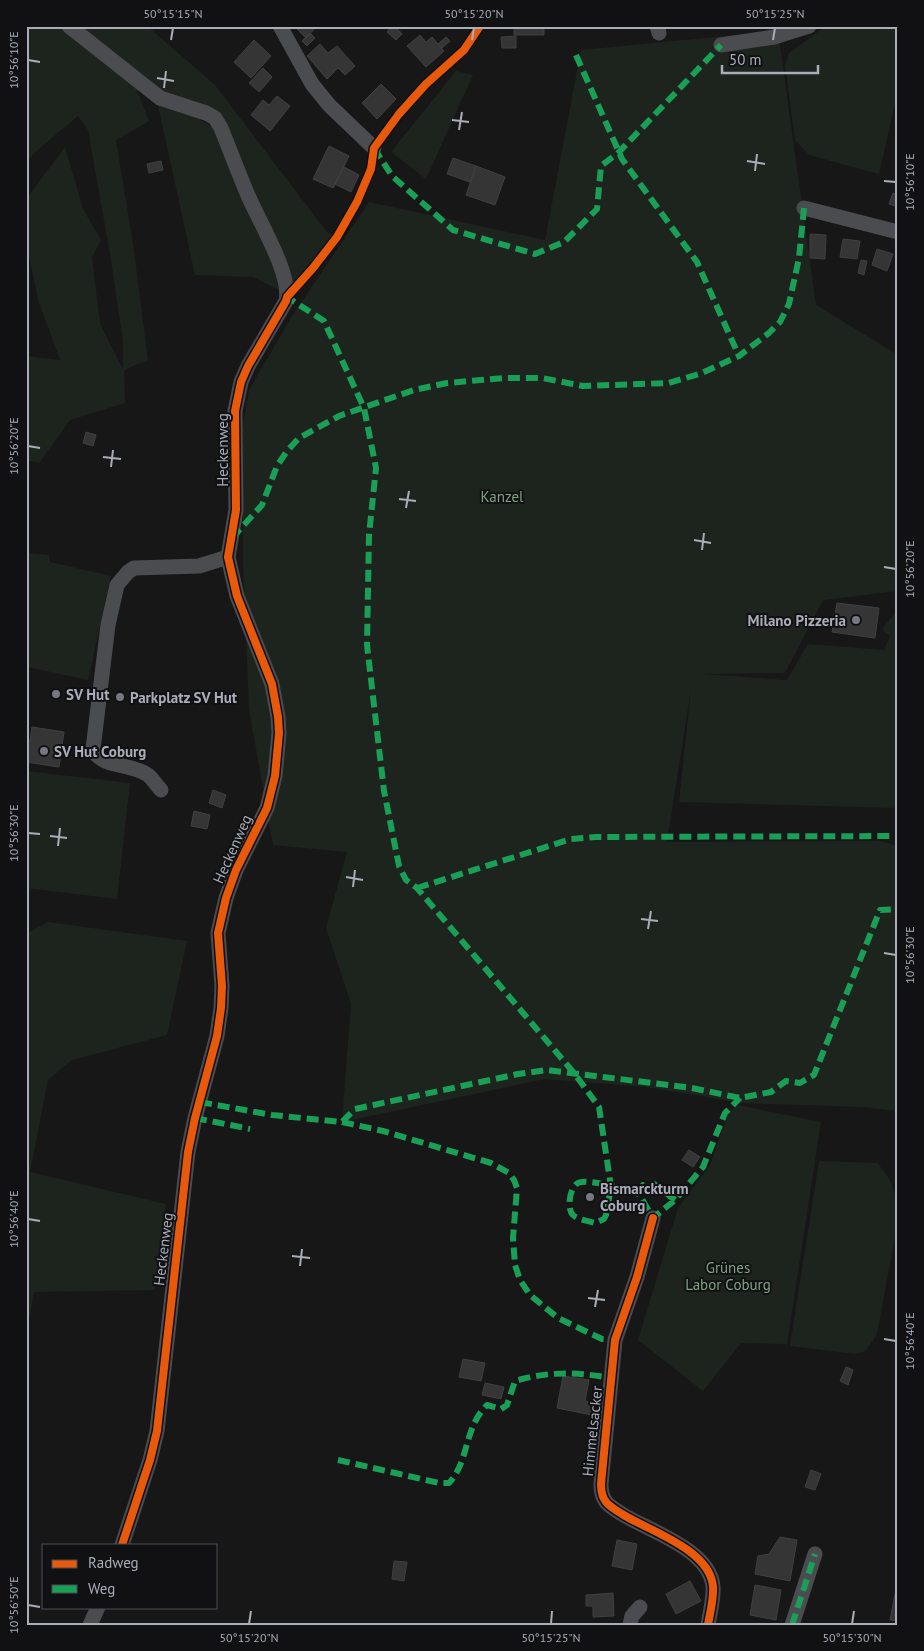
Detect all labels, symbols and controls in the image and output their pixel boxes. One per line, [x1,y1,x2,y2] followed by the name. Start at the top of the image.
[143,6,203,21] text: 50°15'15"N
[444,6,504,21] text: 50°15'20"N
[745,6,805,21] text: 50°15'25"N
[6,31,21,89] text: 10°56'10"E
[722,42,818,74] scale bar
[729,50,762,69] text: 50 m
[902,153,917,211] text: 10°56'10"E
[213,413,232,487] street label: Heckenweg
[6,417,21,475] text: 10°56'20"E
[481,487,524,506] park label: Kanzel
[902,540,917,598] text: 10°56'20"E
[747,611,846,630] place label: Milano Pizzeria
[850,614,862,626] marker: Milano Pizzeria
[66,685,110,704] place label: SV Hut
[50,688,62,700] marker: SV Hut
[130,688,238,707] place label: Parkplatz SV Hut
[114,691,126,703] marker: Parkplatz SV Hut
[54,742,146,761] place label: SV Hut Coburg
[38,745,50,757] marker: SV Hut Coburg
[6,804,21,862] text: 10°56'30"E
[208,812,256,886] street label: Heckenweg
[902,926,917,984] text: 10°56'30"E
[600,1179,689,1215] place label: Bismarckturm Coburg
[6,1190,21,1248] text: 10°56'40"E
[584,1191,596,1203] marker: Bismarckturm Coburg
[149,1211,177,1287] street label: Heckenweg
[685,1258,771,1294] park label: Grünes Labor Coburg
[902,1312,917,1370] text: 10°56'40"E
[578,1385,606,1477] street label: Himmelsacker
[42,1544,218,1608] legend
[88,1553,139,1572] text: Radweg
[6,1576,21,1634] text: 10°56'50"E
[88,1579,115,1598] text: Weg
[219,1630,279,1645] text: 50°15'20"N
[521,1630,581,1645] text: 50°15'25"N
[822,1630,882,1645] text: 50°15'30"N

